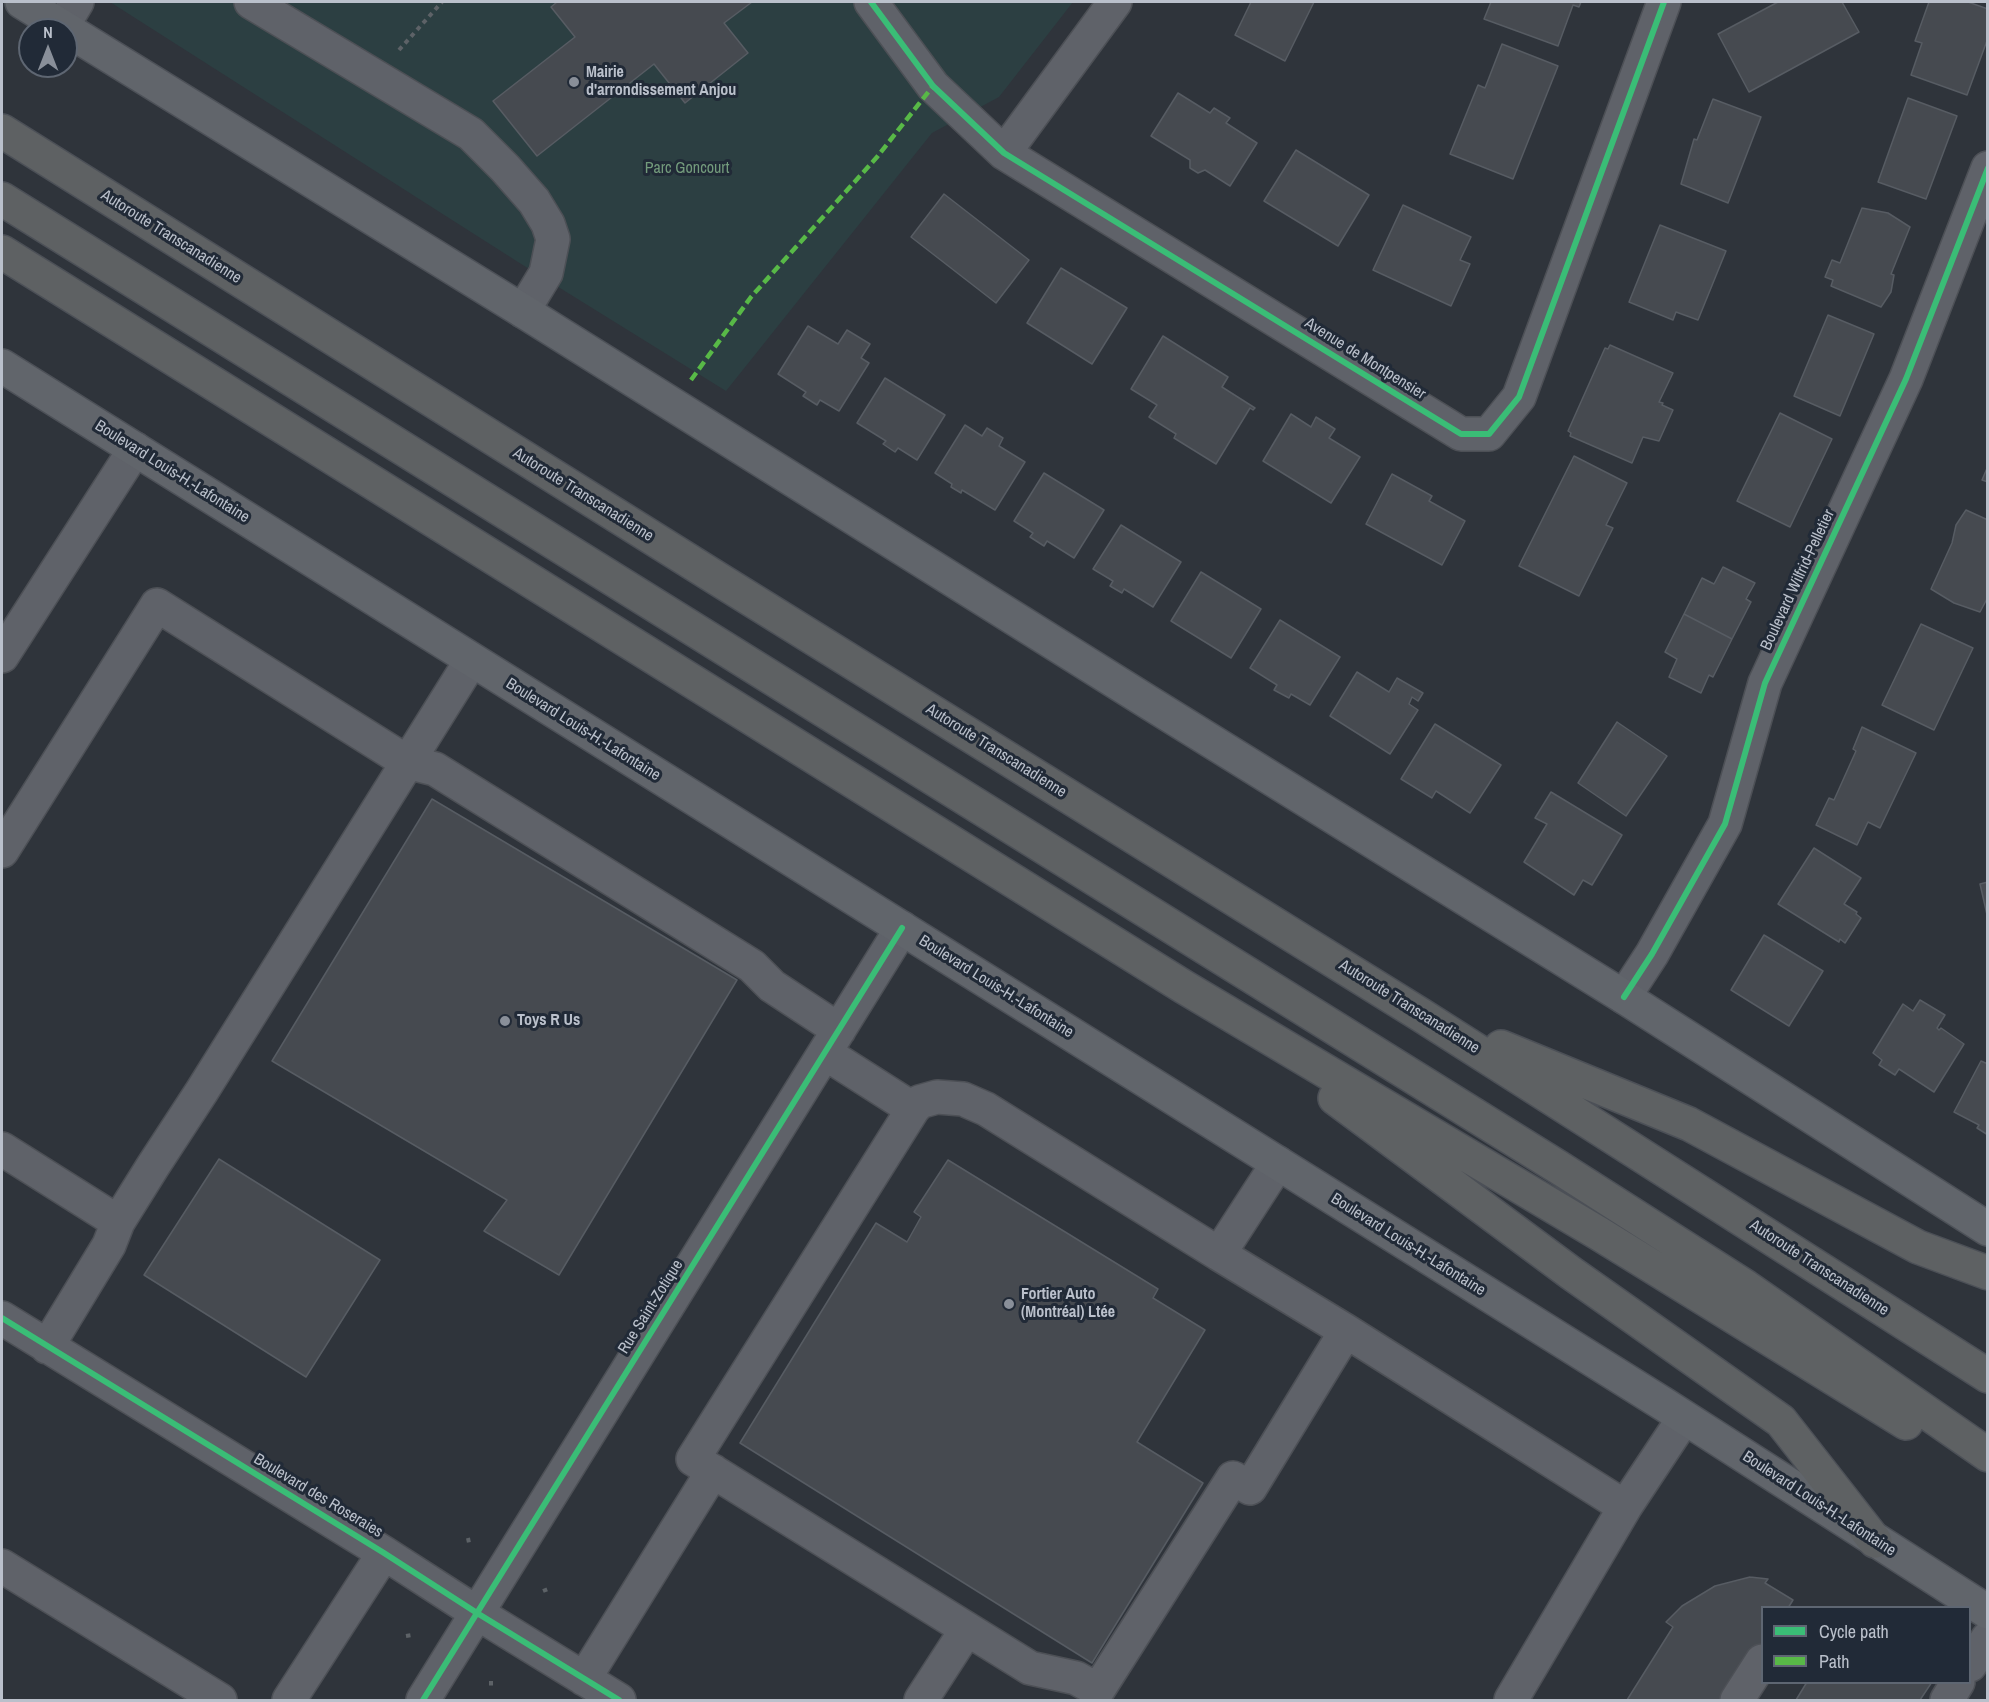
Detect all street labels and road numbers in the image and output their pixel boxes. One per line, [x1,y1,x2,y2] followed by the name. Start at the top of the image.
[97,186,245,288] street label: Autoroute Transcanadienne
[1301,314,1429,404] street label: Avenue de Montpensier
[91,417,253,527] street label: Boulevard Louis-H.-Lafontaine
[509,444,657,546] street label: Autoroute Transcanadienne
[1757,507,1839,653] street label: Boulevard Wilfrid-Pelletier
[502,675,664,785] street label: Boulevard Louis-H.-Lafontaine
[922,700,1070,802] street label: Autoroute Transcanadienne
[915,932,1077,1042] street label: Boulevard Louis-H.-Lafontaine
[1335,956,1483,1058] street label: Autoroute Transcanadienne
[1327,1190,1489,1300] street label: Boulevard Louis-H.-Lafontaine
[1746,1216,1892,1320] street label: Autoroute Transcanadienne
[614,1256,688,1358] street label: Rue Saint-Zotique
[1739,1447,1899,1561] street label: Boulevard Louis-H.-Lafontaine
[250,1450,386,1542] street label: Boulevard des Roseraies

